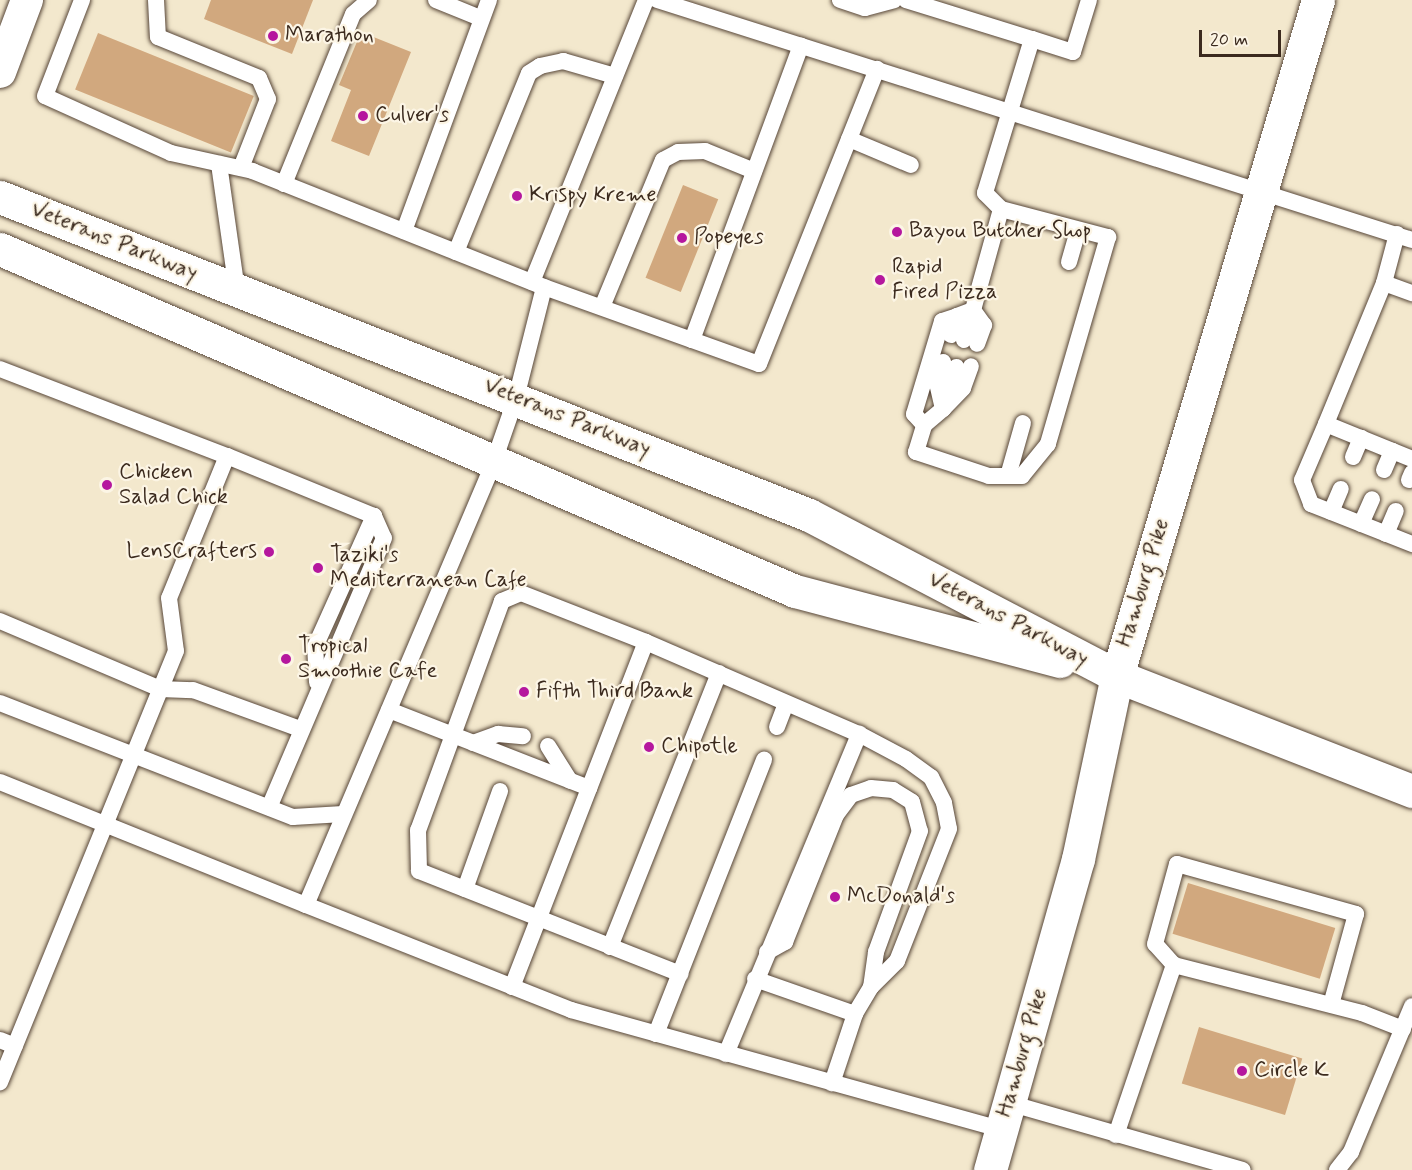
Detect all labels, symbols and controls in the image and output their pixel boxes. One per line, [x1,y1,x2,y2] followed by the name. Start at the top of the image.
[1202,18,1284,56] scale bar
[285,23,374,49] place label: Marathon
[1210,28,1248,52] text: 20 m
[266,29,280,43] marker: Marathon
[375,103,449,129] place label: Culver's
[356,109,370,123] marker: Culver's
[529,183,661,209] place label: Krispy Kreme
[510,189,524,203] marker: Krispy Kreme
[29,198,199,286] street label: Veterans Parkway
[909,219,1092,245] place label: Bayou Butcher Shop
[694,225,764,251] place label: Popeyes
[890,225,904,239] marker: Bayou Butcher Shop
[675,231,689,245] marker: Popeyes
[892,254,996,306] place label: Rapid Fired Pizza
[873,273,887,287] marker: Rapid Fired Pizza
[482,374,652,462] street label: Veterans Parkway
[119,459,228,511] place label: Chicken Salad Chick
[100,478,114,492] marker: Chicken Salad Chick
[1112,516,1176,650] street label: Hamburg Pike
[126,539,257,565] place label: LensCrafters
[330,542,530,594] place label: Taziki's Mediterranean Cafe
[262,545,276,559] marker: LensCrafters
[311,561,325,575] marker: Taziki's Mediterranean Cafe
[926,568,1090,672] street label: Veterans Parkway
[298,633,435,684] place label: Tropical Smoothie Cafe
[279,652,293,666] marker: Tropical Smoothie Cafe
[536,679,689,705] place label: Fifth Third Bank
[517,685,531,699] marker: Fifth Third Bank
[661,734,738,760] place label: Chipotle
[642,740,656,754] marker: Chipotle
[847,884,955,910] place label: McDonald's
[828,890,842,904] marker: McDonald's
[992,986,1054,1120] street label: Hamburg Pike
[1254,1058,1330,1084] place label: Circle K
[1235,1064,1249,1078] marker: Circle K

